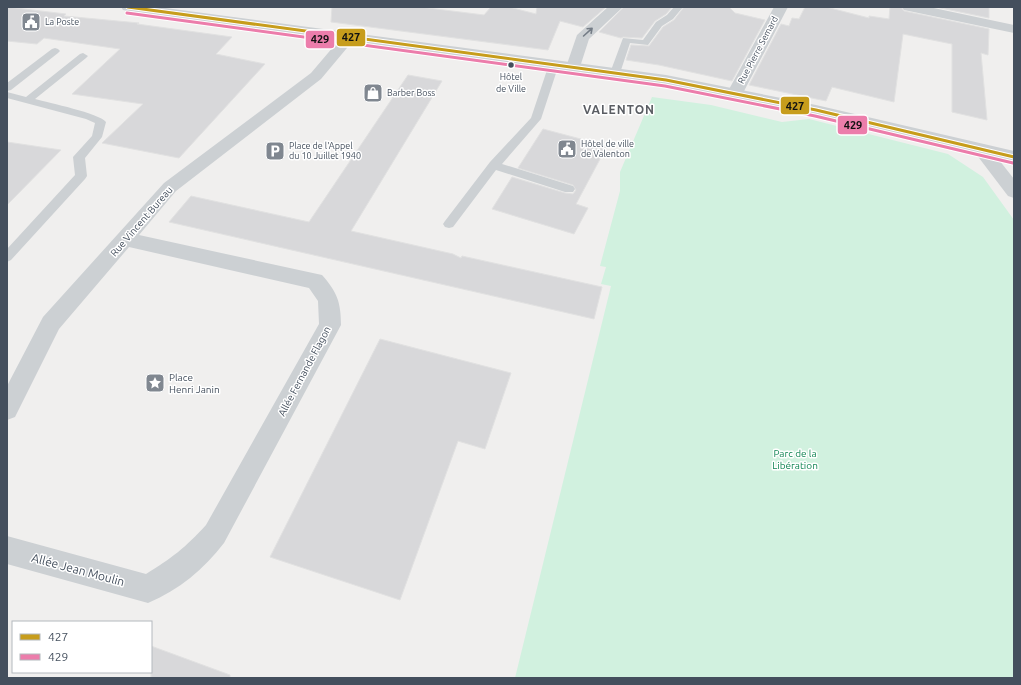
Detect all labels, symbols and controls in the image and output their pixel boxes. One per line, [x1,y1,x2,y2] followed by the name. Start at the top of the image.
[20,11,42,33] public building icon: La Poste
[736,15,780,85] street label: Rue Pierre Semard
[45,17,79,27] place label: La Poste
[336,28,366,47] line badge: 427
[583,28,593,37] one-way arrow
[305,30,335,49] line badge: 429
[342,31,360,43] text: 427
[311,33,329,45] text: 429
[506,60,516,70] marker: Hôtel de Ville
[496,72,526,94] place label: Hôtel de Ville
[362,82,384,104] shop icon: Barber Boss
[387,88,435,98] place label: Barber Boss
[780,96,810,115] line badge: 427
[786,100,804,112] text: 427
[583,103,655,116] district label: VALENTON
[837,115,868,135] line badge: 429
[844,119,862,131] text: 429
[556,138,578,160] public building icon: Hôtel de ville de Valenton
[581,139,634,159] place label: Hôtel de ville de Valenton
[264,140,286,162] parking icon: Place de l'Appel du 10 Juillet 1940
[289,141,361,161] place label: Place de l'Appel du 10 Juillet 1940
[108,184,175,258] street label: Rue Vincent Bureau
[276,324,333,418] street label: Allée Fernande Flagon
[144,372,166,394] place icon: Place Henri Janin
[169,372,220,395] place label: Place Henri Janin
[772,448,818,471] park label: Parc de la Libération
[30,551,126,588] street label: Allée Jean Moulin
[12,621,152,673] legend
[48,630,68,643] text: 427
[48,650,68,663] text: 429

